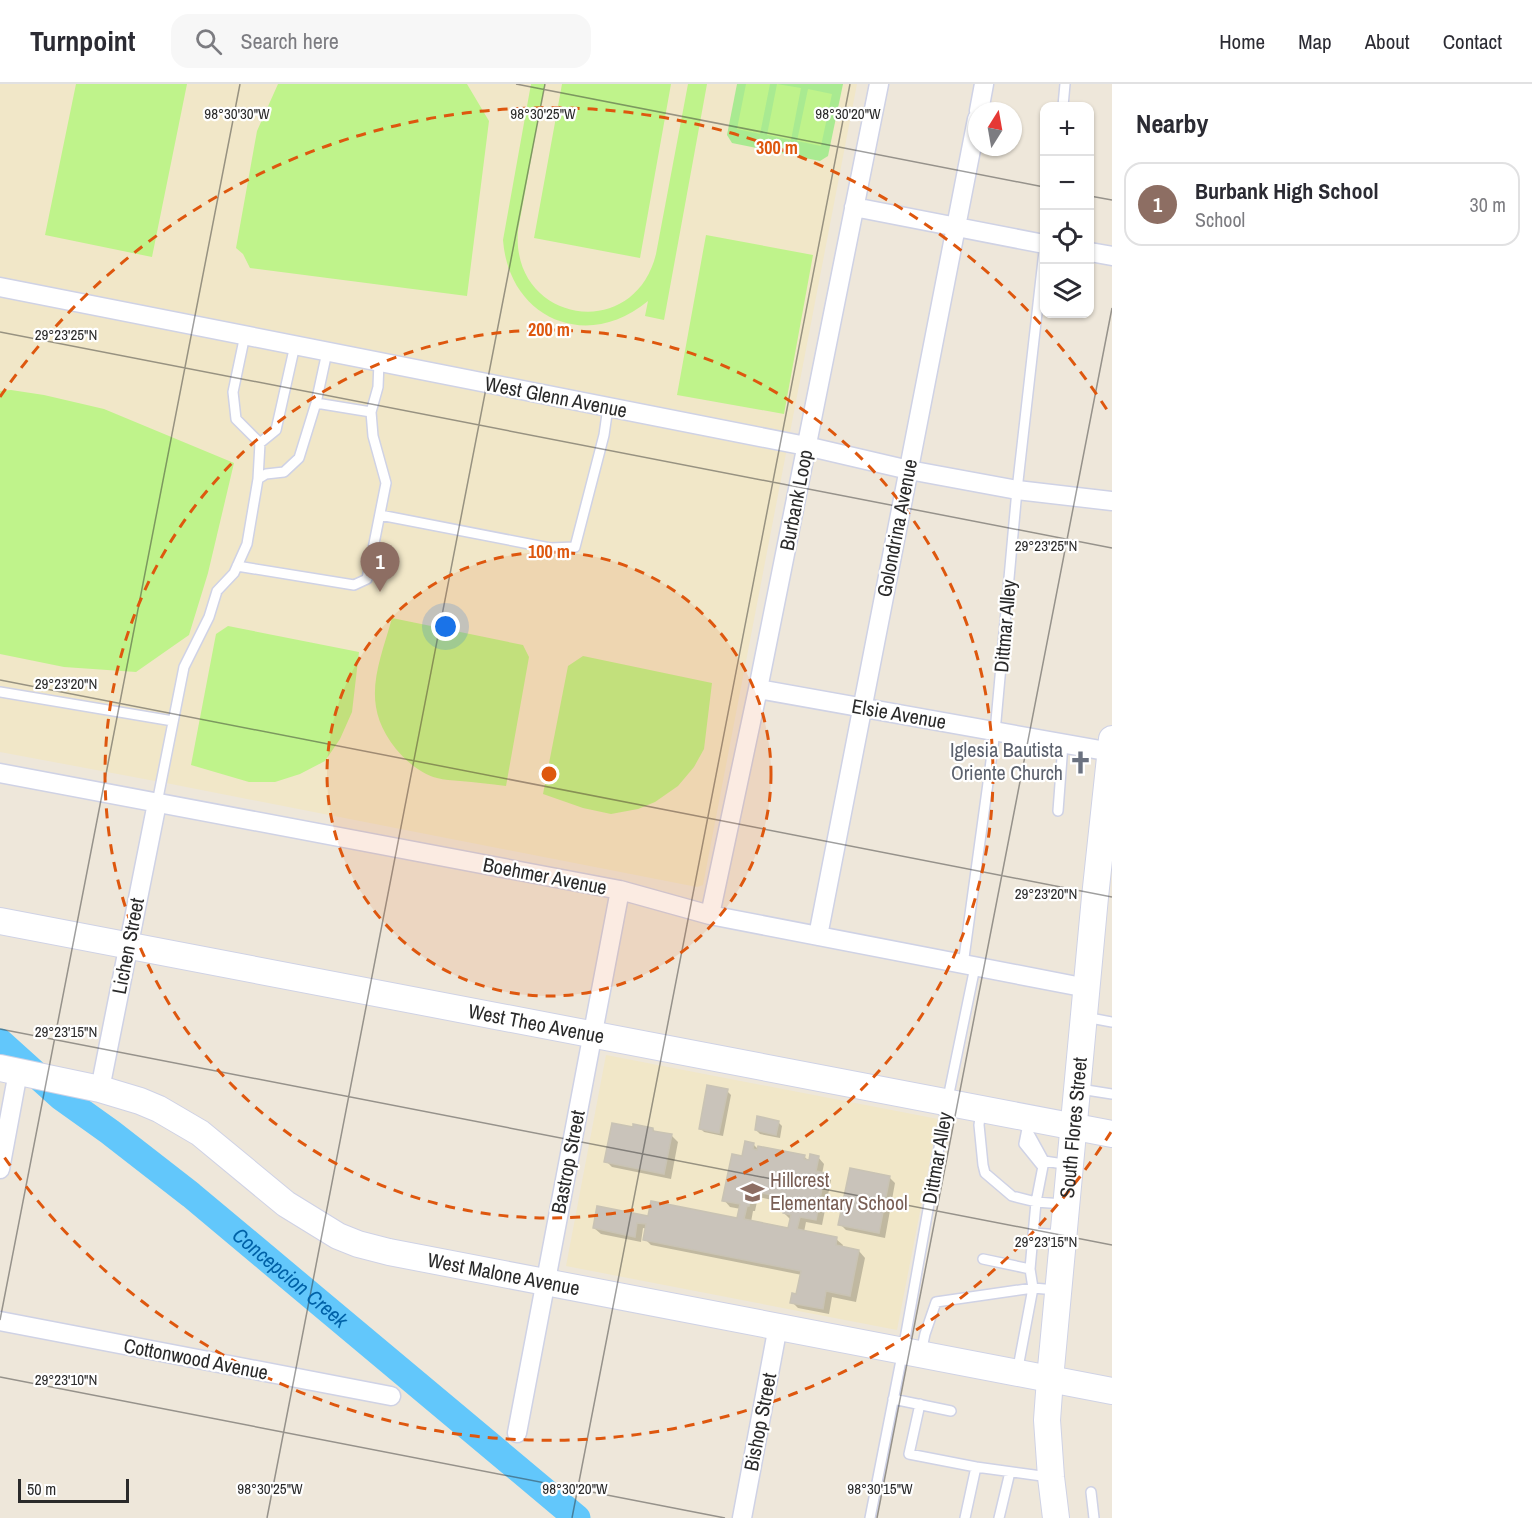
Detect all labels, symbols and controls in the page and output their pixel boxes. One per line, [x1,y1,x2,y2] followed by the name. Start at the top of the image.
[171,14,591,68] search box
[30,22,135,60] text: Turnpoint
[192,25,225,58] icon: search
[240,26,339,56] text: Search here
[1219,27,1265,56] text: Home
[1298,27,1332,56] text: Map
[1365,27,1410,56] text: About
[1443,27,1502,56] text: Contact
[968,102,1022,156] north arrow
[1040,102,1094,318] map controls
[1040,102,1094,156] button: +
[204,103,270,124] text: 98°30'30"W
[510,103,576,124] text: 98°30'25"W
[815,103,881,124] text: 98°30'20"W
[1136,106,1208,141] text: Nearby
[756,135,798,160] text: 300 m
[1040,156,1094,210] button: −
[1195,176,1378,206] text: Burbank High School
[1153,191,1162,218] text: 1
[1470,191,1506,218] text: 30 m
[1195,206,1245,233] text: School
[1040,210,1094,264] button: locate
[1040,264,1094,318] button: layers
[528,317,570,342] text: 200 m
[35,324,97,345] text: 29°23'25"N
[483,369,630,424] street label: West Glenn Avenue
[773,447,819,553] street label: Burbank Loop
[870,457,923,599] street label: Golondrina Avenue
[1015,535,1077,556] text: 29°23'25"N
[528,539,570,564] text: 100 m
[360,542,400,592] pin: 1
[987,578,1022,673] street label: Dittmar Alley
[431,612,460,641] your location
[35,673,97,694] text: 29°23'20"N
[850,692,948,735] street label: Elsie Avenue
[950,736,1063,786] place label: Iglesia Bautista Oriente Church
[1068,749,1094,775] church icon: Iglesia Bautista Oriente Church
[539,764,559,784] centre of rings
[481,850,609,901] street label: Boehmer Avenue
[1015,883,1077,904] text: 29°23'20"N
[105,895,150,996] street label: Lichen Street
[466,997,607,1049] street label: West Theo Avenue
[35,1021,97,1042] text: 29°23'15"N
[1053,1056,1093,1199] street label: South Flores Street
[544,1107,591,1216] street label: Bastrop Street
[915,1109,958,1206] street label: Dittmar Alley
[770,1166,908,1216] place label: Hillcrest Elementary School
[739,1179,765,1205] school or university icon: Hillcrest Elementary School
[226,1221,355,1335] water label: Concepcion Creek
[1015,1231,1077,1252] text: 29°23'15"N
[425,1246,582,1301] street label: West Malone Avenue
[122,1331,271,1386] street label: Cottonwood Avenue
[35,1369,97,1390] text: 29°23'10"N
[737,1370,782,1473] street label: Bishop Street
[18,1476,129,1504] scale bar
[27,1478,56,1500] text: 50 m
[237,1478,303,1499] text: 98°30'25"W
[542,1478,608,1499] text: 98°30'20"W
[847,1478,913,1499] text: 98°30'15"W

